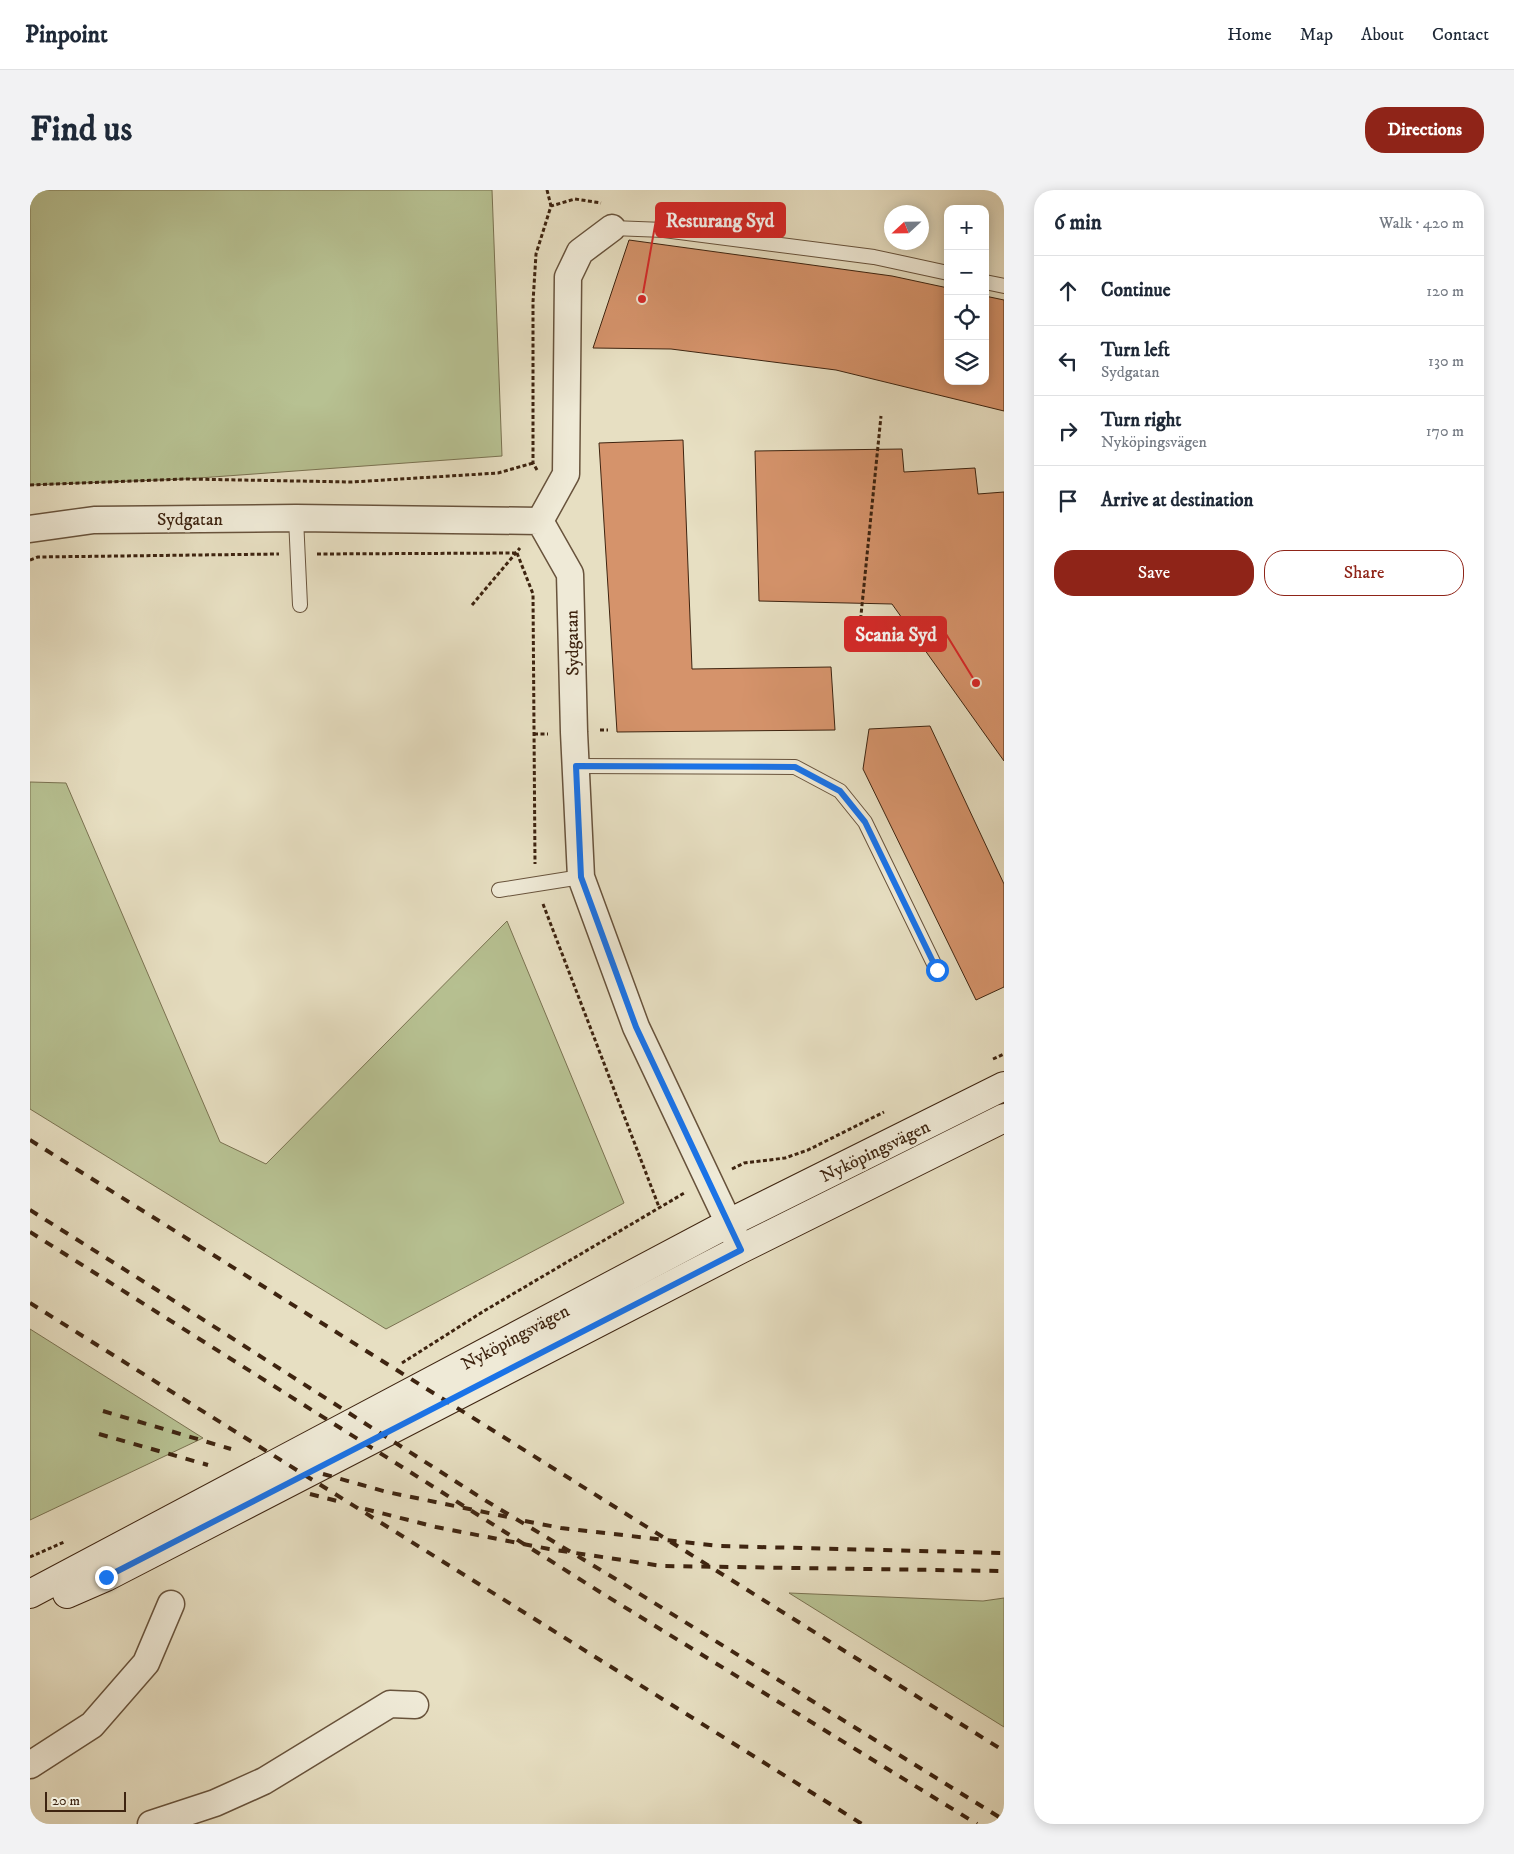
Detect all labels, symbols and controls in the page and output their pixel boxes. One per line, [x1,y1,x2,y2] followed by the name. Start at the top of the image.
[25,20,108,50] text: Pinpoint
[1227,24,1272,46] text: Home
[1300,24,1333,46] text: Map
[1361,24,1404,46] text: About
[1432,24,1489,46] text: Contact
[1365,107,1484,153] button: Directions
[30,108,132,152] text: Find us
[656,203,785,237] callout: Resturang Syd
[884,205,929,250] north arrow
[944,205,989,385] map controls
[944,205,989,250] button: +
[666,210,775,233] text: Resturang Syd
[1054,210,1102,236] text: 6 min
[1379,213,1464,233] text: Walk · 420 m
[944,250,989,295] button: −
[1054,277,1082,305] icon: ahead
[1101,279,1171,302] text: Continue
[1426,281,1464,301] text: 120 m
[944,295,989,340] button: locate
[1101,339,1170,362] text: Turn left
[944,340,989,385] button: layers
[1054,347,1082,375] icon: left
[1428,351,1464,371] text: 130 m
[1101,362,1160,382] text: Sydgatan
[1101,409,1181,432] text: Turn right
[1054,417,1082,445] icon: right
[1426,421,1464,441] text: 170 m
[1101,432,1207,452] text: Nyköpingsvägen
[1054,487,1082,515] icon: arrive
[1101,489,1253,512] text: Arrive at destination
[157,509,224,531] street label: Sydgatan
[1054,550,1254,596] button: Save
[1264,550,1464,596] button: Share
[561,609,585,676] street label: Sydgatan
[845,617,946,651] callout: Scania Syd
[855,624,937,647] text: Scania Syd
[926,959,949,982] route start
[817,1116,934,1188] street label: Nyköpingsvägen
[458,1300,574,1376] street label: Nyköpingsvägen
[95,1566,118,1589] route end
[45,1789,126,1812] scale bar
[52,1792,80,1810] text: 20 m

